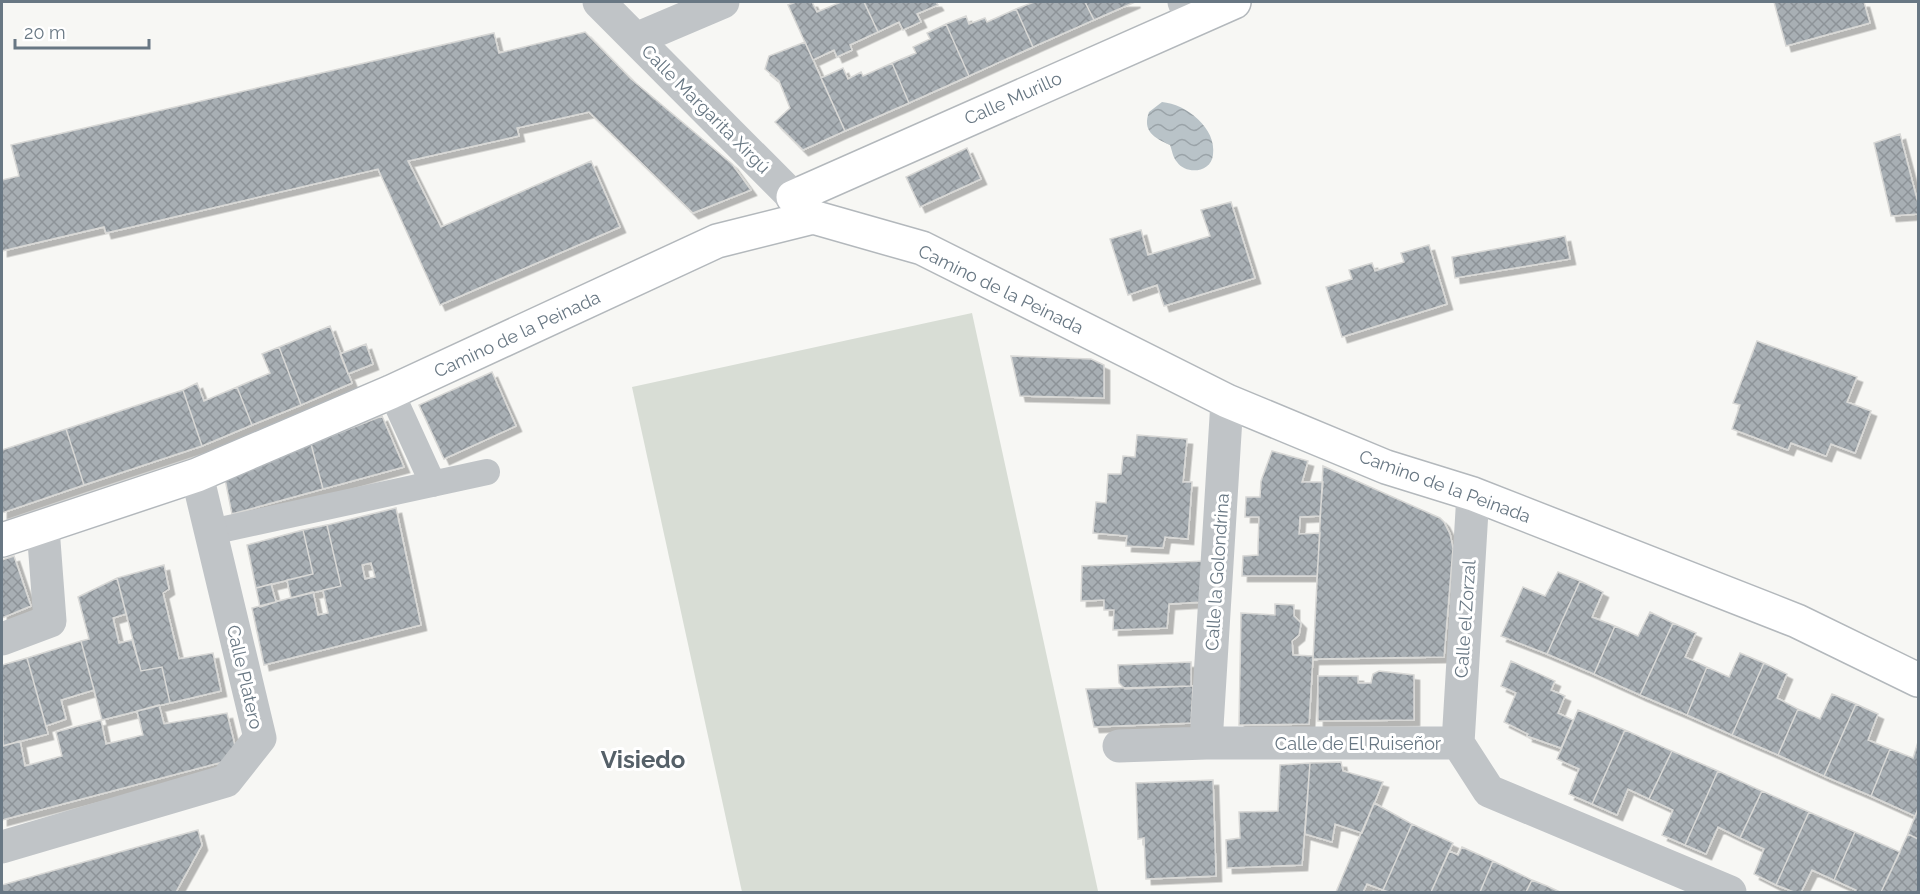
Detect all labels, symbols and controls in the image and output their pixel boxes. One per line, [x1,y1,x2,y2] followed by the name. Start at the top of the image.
[15,12,148,50] scale bar
[24,22,66,43] text: 20 m
[637,40,775,178] street label: Calle Margarita Xirgú
[961,67,1065,129] street label: Calle Murillo
[915,240,1087,338] street label: Camino de la Peinada
[431,286,603,382] street label: Camino de la Peinada
[1356,445,1534,527] street label: Camino de la Peinada
[1201,493,1233,651] street label: Calle la Golondrina
[1450,559,1480,679] street label: Calle el Zorzal
[223,623,267,731] street label: Calle Platero
[1275,733,1442,754] street label: Calle de El Ruiseñor
[601,745,685,774] district label: Visiedo

